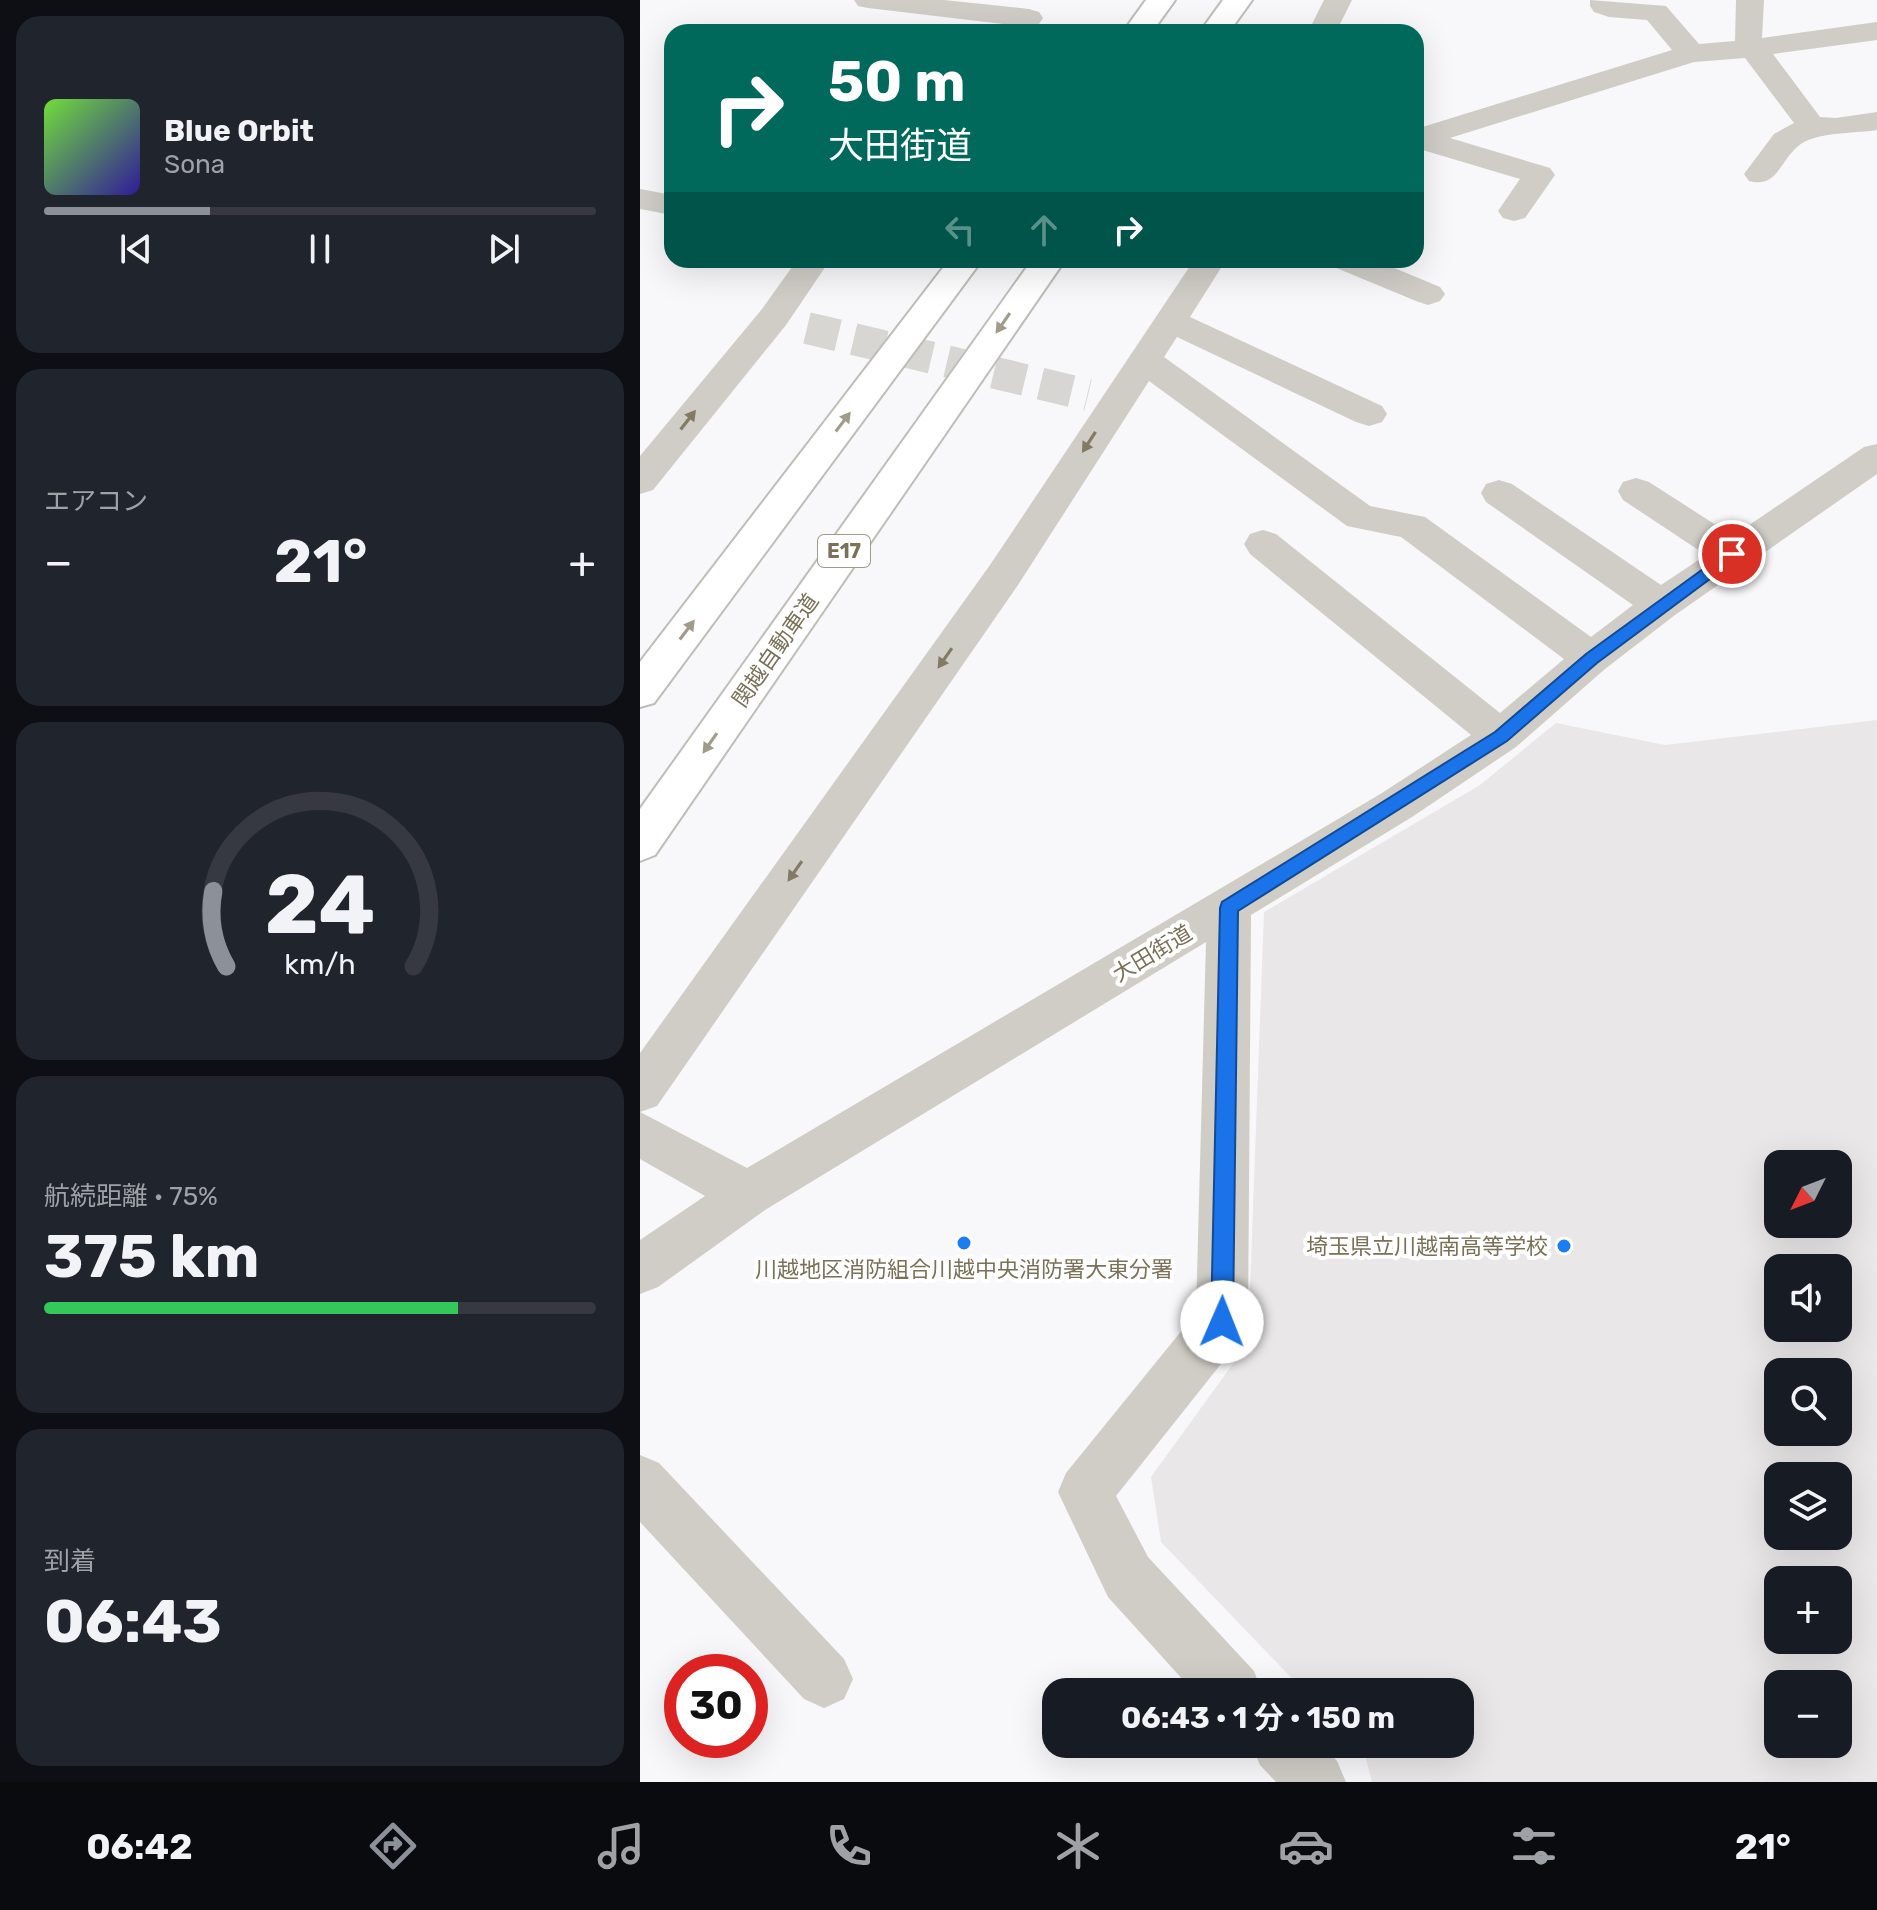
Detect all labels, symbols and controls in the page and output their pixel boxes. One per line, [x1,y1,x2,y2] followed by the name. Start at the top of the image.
[828,49,965,115] text: 50 m
[696,56,800,160] icon: right
[164,113,314,149] text: Blue Orbit
[828,124,972,167] text: 大田街道
[164,149,225,180] text: Sona
[938,208,982,252] icon: left
[1022,208,1066,252] icon: ahead
[1106,208,1150,252] icon: right
[114,227,158,271] icon: previous
[298,227,342,271] icon: pause
[482,227,526,271] icon: next
[996,313,1011,334] one-way arrow
[680,410,696,430] one-way arrow
[835,412,851,433] one-way arrow
[1083,431,1097,453] one-way arrow
[44,486,148,517] text: エアコン
[1698,520,1766,588] pin
[274,526,367,597] text: 21°
[1710,532,1754,576] icon: arrive
[818,535,870,567] road number: E17
[44,536,73,588] text: −
[569,536,596,588] text: +
[726,588,824,712] street label: 関越自動車道
[679,619,695,641] one-way arrow
[938,648,953,669] one-way arrow
[703,733,718,754] one-way arrow
[265,855,375,954] text: 24
[788,860,803,881] one-way arrow
[1108,919,1197,988] street label: 大田街道
[284,947,356,981] text: km/h
[1764,1150,1852,1238] north arrow
[1764,1150,1852,1758] map controls
[44,1181,218,1212] text: 航続距離 · 75%
[44,1221,260,1292] text: 375 km
[1306,1233,1548,1260] place label: 埼玉県立川越南高等学校
[955,1234,973,1252] marker: 川越地区消防組合川越中央消防署大東分署
[1555,1237,1573,1255] marker: 埼玉県立川越南高等学校
[1764,1254,1852,1342] button: sound
[755,1256,1173,1283] place label: 川越地区消防組合川越中央消防署大東分署
[1180,1280,1264,1364] position arrow
[1764,1358,1852,1446] button: search
[1764,1462,1852,1550] button: layers
[44,1546,96,1577] text: 到着
[1764,1566,1852,1654] button: +
[44,1586,222,1657] text: 06:43
[664,1654,768,1758] speed limit sign: 30
[1764,1670,1852,1758] button: −
[1121,1700,1395,1736] text: 06:43 · 1 分 · 150 m
[365,1818,421,1874] icon: directions
[593,1818,649,1874] icon: music
[821,1818,877,1874] icon: phone
[1050,1818,1106,1874] icon: climate
[1278,1818,1334,1874] icon: car
[1506,1818,1562,1874] icon: filters
[86,1825,193,1868] text: 06:42
[1735,1825,1791,1868] text: 21°

